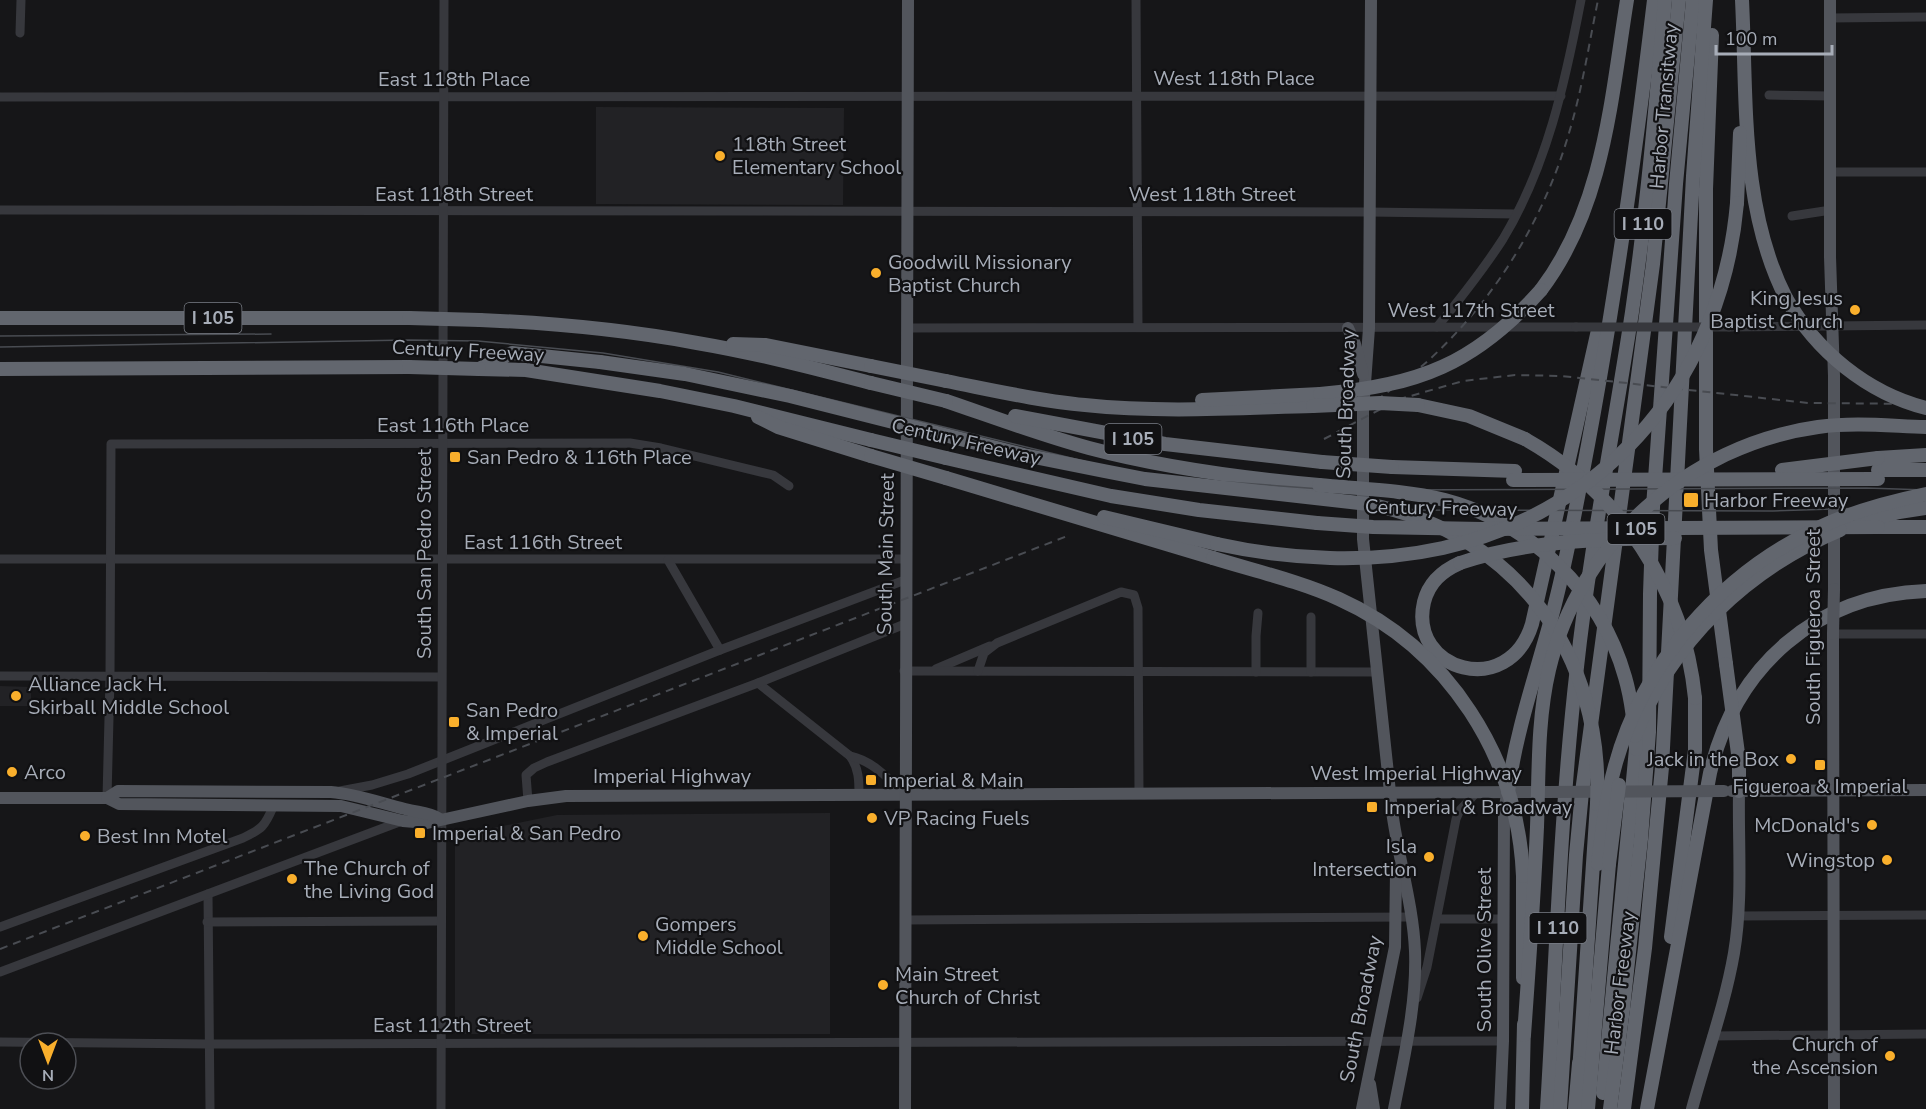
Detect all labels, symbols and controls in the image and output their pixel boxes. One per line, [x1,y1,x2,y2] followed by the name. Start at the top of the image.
[1716,18,1832,56] scale bar
[1643,21,1685,190] street label: Harbor Transitway
[1725,27,1777,51] text: 100 m
[1153,65,1315,92] street label: West 118th Place
[378,66,530,93] street label: East 118th Place
[732,131,901,181] place label: 118th Street Elementary School
[713,149,727,163] marker: 118th Street Elementary School
[375,181,534,208] street label: East 118th Street
[1128,181,1297,208] street label: West 118th Street
[1614,209,1672,239] road number: I 110
[888,249,1072,299] place label: Goodwill Missionary Baptist Church
[869,266,883,280] marker: Goodwill Missionary Baptist Church
[1710,285,1843,335] place label: King Jesus Baptist Church
[1387,297,1556,324] street label: West 117th Street
[184,303,242,333] road number: I 105
[1848,303,1862,317] marker: King Jesus Baptist Church
[1330,328,1362,479] street label: South Broadway
[391,334,546,369] street label: Century Freeway
[377,412,529,439] street label: East 116th Place
[889,412,1044,472] street label: Century Freeway
[1104,424,1162,454] road number: I 105
[467,444,692,471] place label: San Pedro & 116th Place
[411,448,438,659] street label: South San Pedro Street
[448,450,462,464] marker: San Pedro & 116th Place
[871,472,901,635] street label: South Main Street
[1704,487,1849,514] place label: Harbor Freeway
[1682,491,1700,509] marker: Harbor Freeway
[1365,493,1518,523] street label: Century Freeway
[1608,514,1664,544] road number: I 105
[1800,528,1827,725] street label: South Figueroa Street
[464,529,623,556] street label: East 116th Street
[28,671,229,721] place label: Alliance Jack H. Skirball Middle School
[9,689,23,703] marker: Alliance Jack H. Skirball Middle School
[466,697,558,747] place label: San Pedro & Imperial
[447,715,461,729] marker: San Pedro & Imperial
[1646,746,1779,773] place label: Jack in the Box
[1784,752,1798,766] marker: Jack in the Box
[1813,758,1827,772] marker: Figueroa & Imperial
[24,759,66,786] place label: Arco
[1310,760,1522,787] street label: West Imperial Highway
[593,763,752,790] street label: Imperial Highway
[5,765,19,779] marker: Arco
[883,767,1024,794] place label: Imperial & Main
[864,773,878,787] marker: Imperial & Main
[1733,773,1908,800] place label: Figueroa & Imperial
[1384,794,1573,821] place label: Imperial & Broadway
[1365,800,1379,814] marker: Imperial & Broadway
[883,805,1030,832] place label: VP Racing Fuels
[865,811,879,825] marker: VP Racing Fuels
[1754,812,1860,839] place label: McDonald's
[1865,818,1879,832] marker: McDonald's
[432,820,621,847] place label: Imperial & San Pedro
[97,823,227,850] place label: Best Inn Motel
[413,826,427,840] marker: Imperial & San Pedro
[78,829,92,843] marker: Best Inn Motel
[1312,833,1417,883] place label: Isla Intersection
[1786,847,1875,874] place label: Wingstop
[1422,850,1436,864] marker: Isla Intersection
[1880,853,1894,867] marker: Wingstop
[304,855,434,905] place label: The Church of the Living God
[1471,867,1498,1032] street label: South Olive Street
[285,872,299,886] marker: The Church of the Living God
[1598,909,1642,1056] street label: Harbor Freeway
[655,911,783,961] place label: Gompers Middle School
[1530,913,1586,943] road number: I 110
[636,929,650,943] marker: Gompers Middle School
[1333,932,1389,1085] street label: South Broadway
[895,961,1041,1011] place label: Main Street Church of Christ
[876,978,890,992] marker: Main Street Church of Christ
[373,1012,532,1039] street label: East 112th Street
[18,1031,78,1091] north arrow
[1752,1031,1878,1081] place label: Church of the Ascension
[1883,1049,1897,1063] marker: Church of the Ascension
[42,1064,54,1086] text: N

